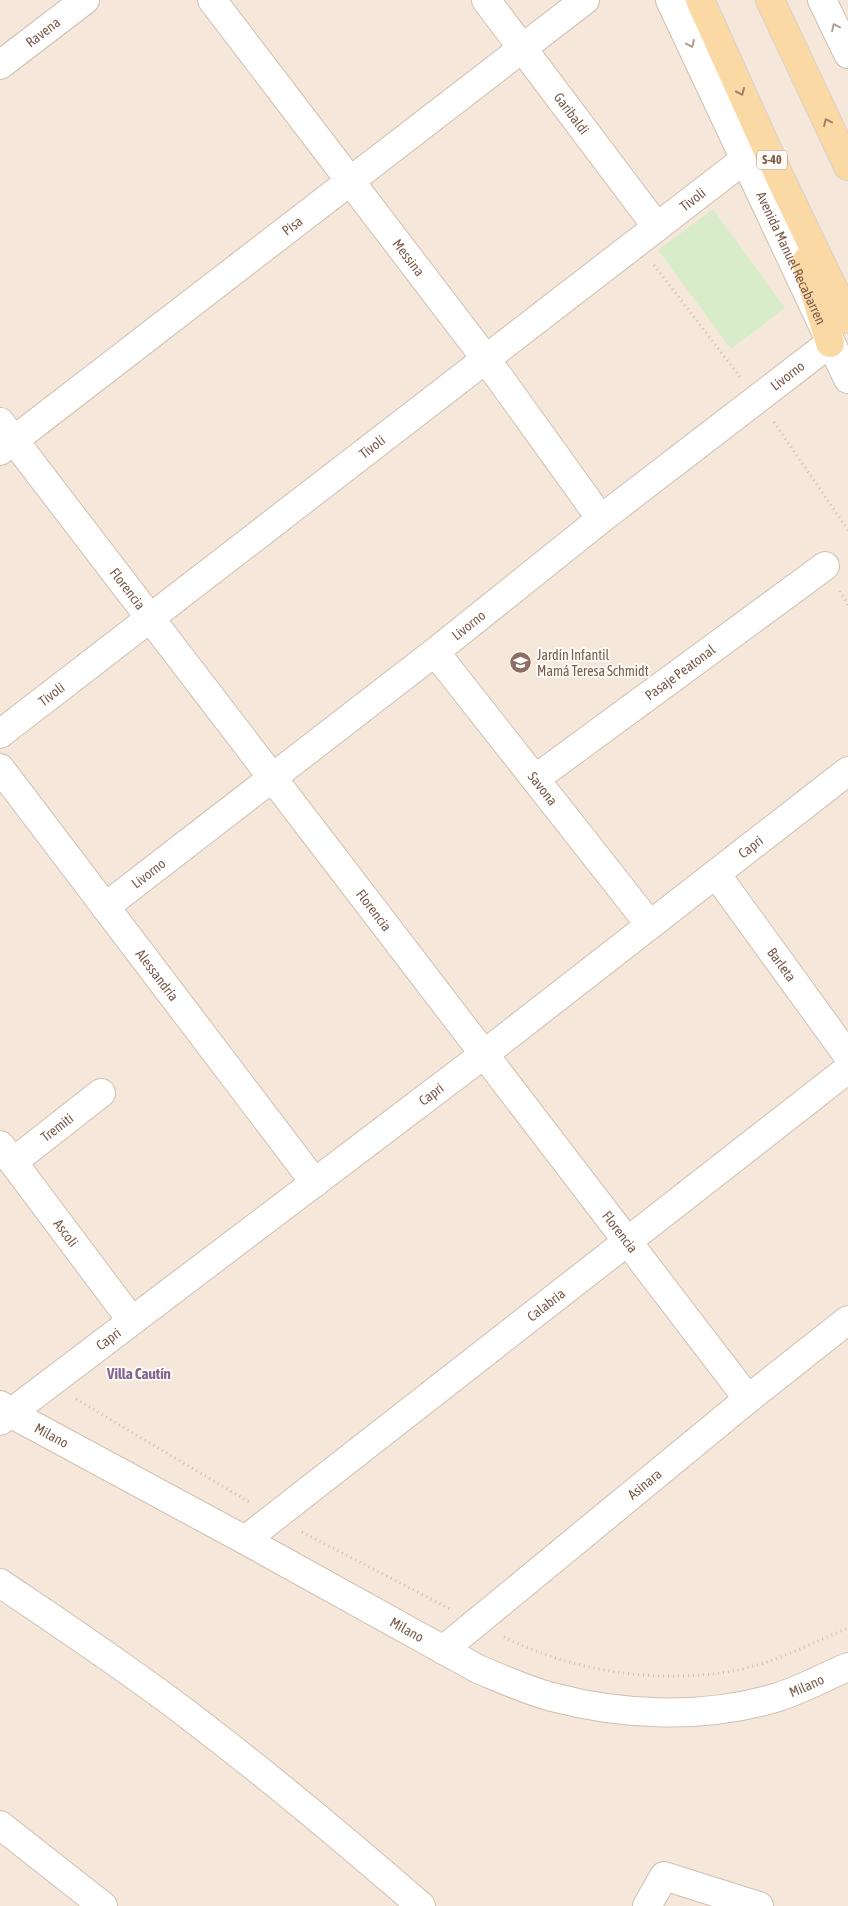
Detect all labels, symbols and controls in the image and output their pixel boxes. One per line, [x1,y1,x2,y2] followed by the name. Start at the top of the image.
[23,14,63,50] street label: Ravena
[831,23,841,32] one-way arrow
[685,39,695,48] one-way arrow
[735,87,746,96] one-way arrow
[551,89,592,137] street label: Garibaldi
[823,118,834,127] one-way arrow
[757,150,787,170] road number: S-40
[677,184,709,214] street label: Tivoli
[753,189,829,327] street label: Avenida Manuel Recabarren
[279,213,306,239] street label: Pisa
[389,236,428,279] street label: Messina
[767,358,808,394] street label: Livorno
[356,432,388,462] street label: Tivoli
[107,565,149,613] street label: Florencia
[449,607,489,643] street label: Livorno
[642,641,719,704] street label: Pasaje Peatonal
[537,647,649,679] place label: Jardín Infantil Mamá Teresa Schmidt
[509,651,533,675] school or university icon: Jardín Infantil Mamá Teresa Schmidt
[35,679,68,709] street label: Tivoli
[525,769,561,809] street label: Savona
[735,832,766,861] street label: Capri
[128,855,169,891] street label: Livorno
[353,886,395,934] street label: Florencia
[764,945,799,985] street label: Barleta
[133,946,182,1004] street label: Alessandría
[416,1080,447,1109] street label: Capri
[38,1110,76,1145] street label: Tremiti
[599,1208,641,1256] street label: Florencia
[50,1216,82,1250] street label: Ascoli
[524,1285,568,1325] street label: Calabria
[93,1324,124,1353] street label: Capri
[106,1365,171,1382] district label: Villa Cautín
[32,1420,71,1451] street label: Milano
[624,1466,665,1503] street label: Asinara
[387,1614,427,1645] street label: Milano
[787,1671,826,1700] street label: Milano

